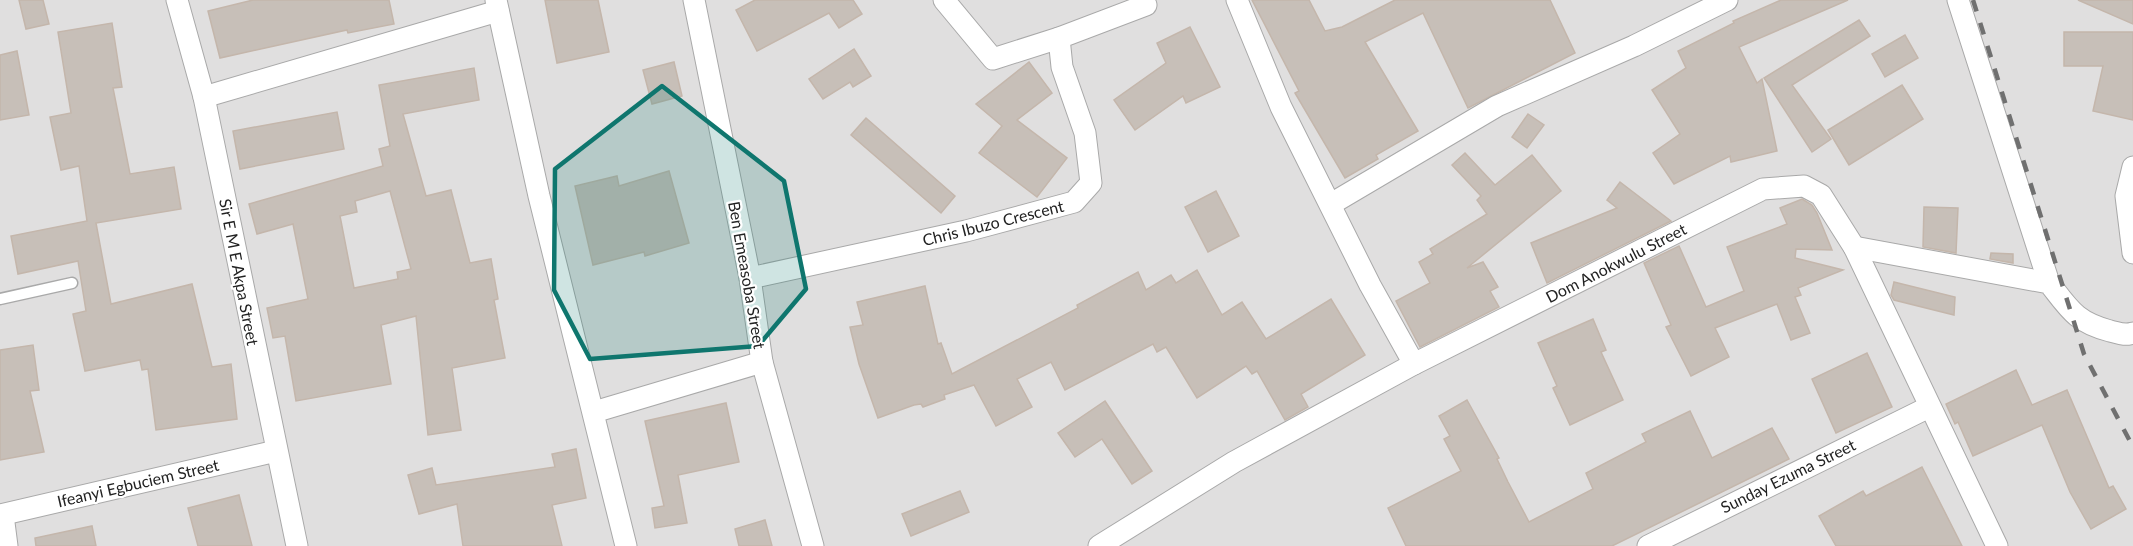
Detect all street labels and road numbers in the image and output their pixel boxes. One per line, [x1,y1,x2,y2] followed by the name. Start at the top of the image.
[920,196,1066,249] street label: Chris Ibuzo Crescent
[216,197,263,347] street label: Sir E M E Akpa Street
[725,200,770,350] street label: Ben Emeasoba Street
[1542,219,1689,306] street label: Dom Anokwulu Street
[1717,435,1859,516] street label: Sunday Ezuma Street
[55,455,221,510] street label: Ifeanyi Egbuciem Street

